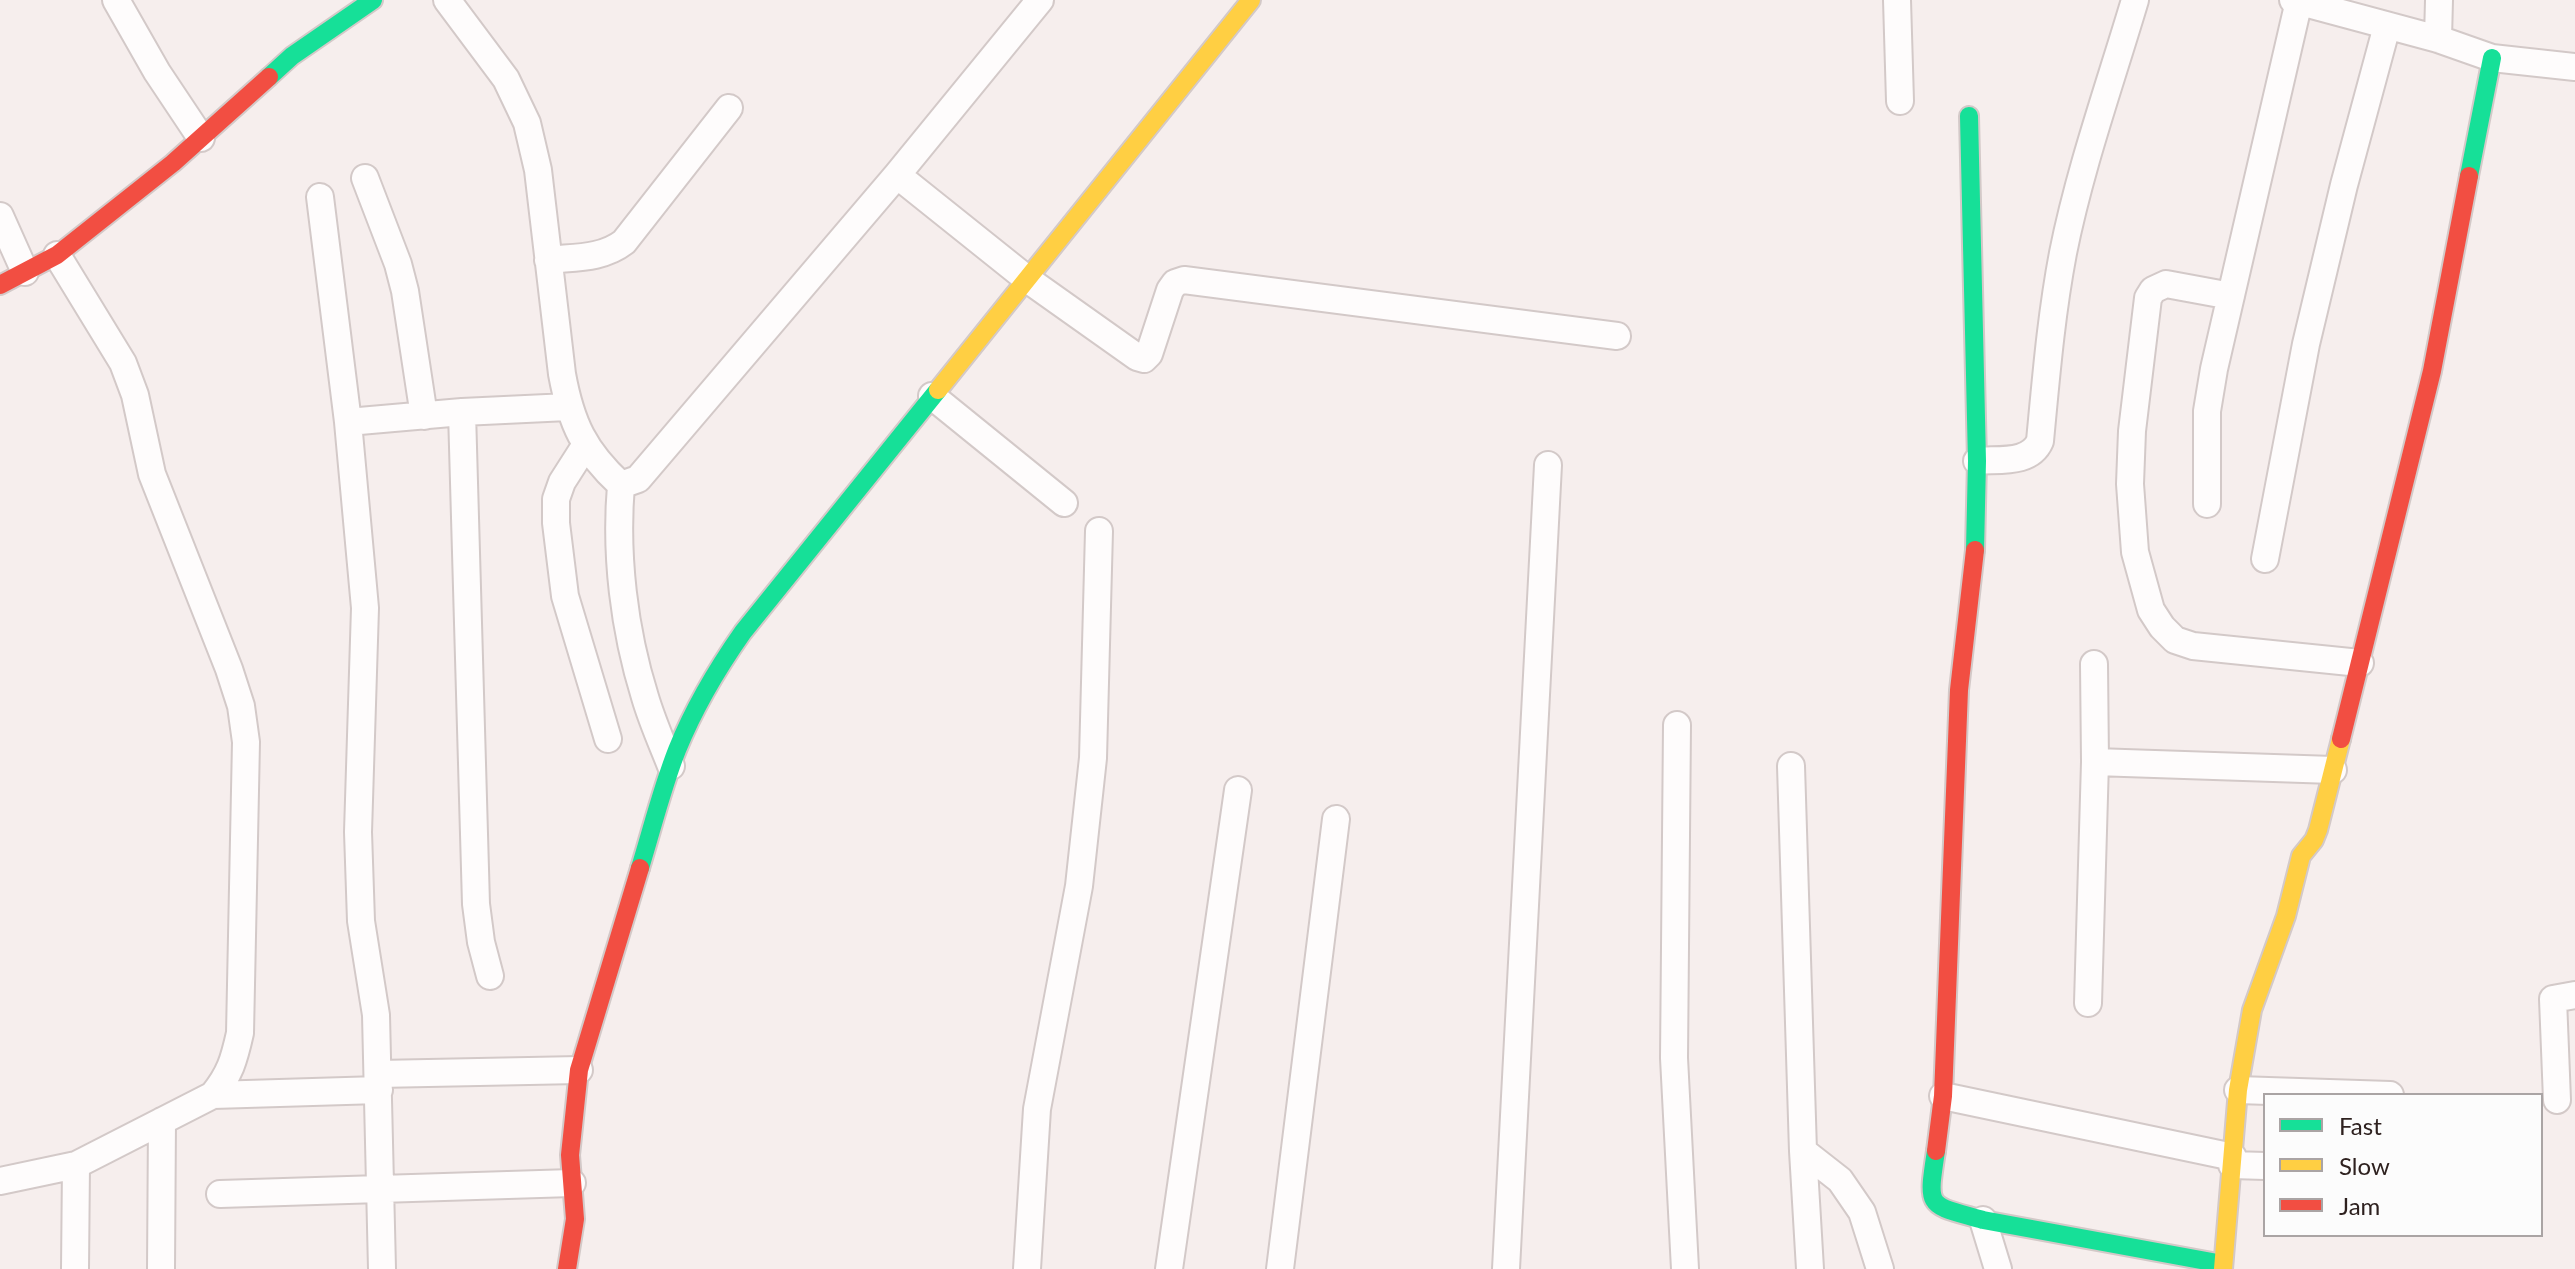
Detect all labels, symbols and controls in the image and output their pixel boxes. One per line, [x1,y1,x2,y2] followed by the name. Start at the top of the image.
[2263,1093,2543,1237] legend
[2339,1111,2382,1140] text: Fast
[2339,1151,2390,1180] text: Slow
[2339,1191,2380,1220] text: Jam

